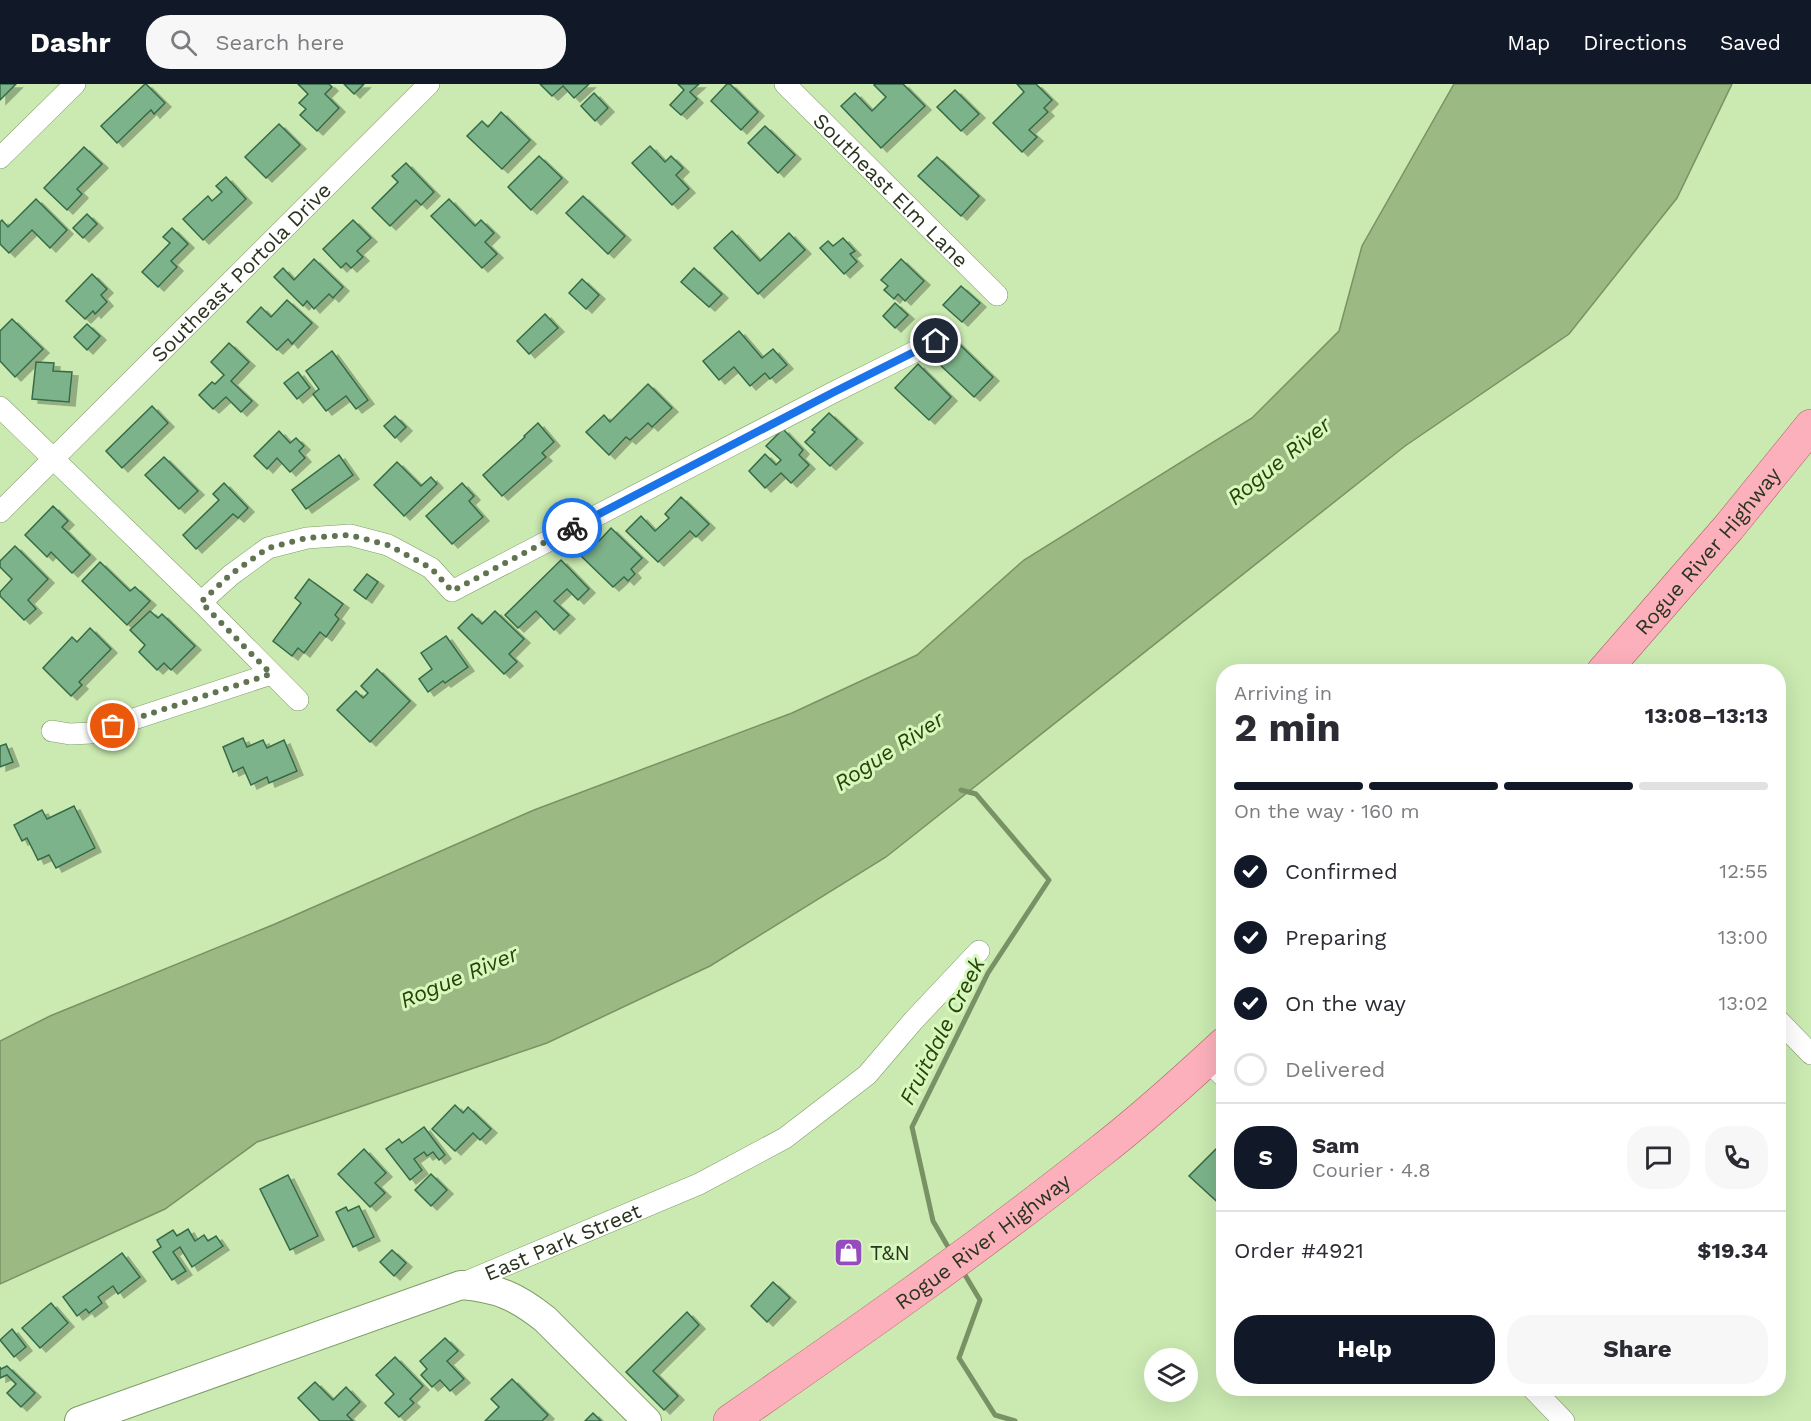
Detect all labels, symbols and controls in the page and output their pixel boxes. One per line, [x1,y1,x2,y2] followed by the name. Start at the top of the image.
[146,15,566,69] search box
[30,26,110,59] text: Dashr
[167,26,200,59] icon: search
[215,30,344,55] text: Search here
[1507,30,1550,55] text: Map
[1583,30,1687,55] text: Directions
[1720,30,1781,55] text: Saved
[809,107,974,272] street label: Southeast Elm Lane
[146,177,336,367] street label: Southeast Portola Drive
[910,315,961,366] pin
[919,324,952,357] icon: home
[1222,411,1337,510] water label: Rogue River
[1629,462,1785,639] street label: Rogue River Highway
[542,498,602,558] courier
[556,512,589,545] icon: bike
[1234,681,1332,705] text: Arriving in
[87,700,138,751] pin
[1645,703,1768,728] text: 13:08–13:13
[1234,705,1341,750] text: 2 min
[830,706,950,796] water label: Rogue River
[96,709,129,742] icon: bag
[1234,799,1419,823] text: On the way · 160 m
[1234,855,1267,888] icon: check
[1285,859,1398,884] text: Confirmed
[1719,859,1768,883] text: 12:55
[1234,921,1267,954] icon: check
[1285,925,1386,950] text: Preparing
[1718,925,1768,949] text: 13:00
[396,940,523,1013] water label: Rogue River
[894,952,990,1109] water label: Fruitdale Creek
[1234,987,1267,1020] icon: check
[1285,991,1406,1016] text: On the way
[1719,991,1768,1015] text: 13:02
[1285,1057,1385,1082] text: Delivered
[1627,1126,1690,1189] button: chat
[1705,1126,1768,1189] button: phone
[1312,1133,1360,1158] text: Sam
[1258,1145,1273,1170] text: S
[1312,1158,1431,1182] text: Courier · 4.8
[890,1168,1075,1314] street label: Rogue River Highway
[480,1197,645,1285] street label: East Park Street
[833,1236,865,1268] shop icon: T&N
[1234,1238,1364,1263] text: Order #4921
[1697,1238,1768,1263] text: $19.34
[870,1240,910,1265] place label: T&N
[1234,1315,1495,1384] button: Help
[1507,1315,1768,1384] button: Share
[1144,1348,1198,1402] map controls
[1144,1348,1198,1402] button: layers

